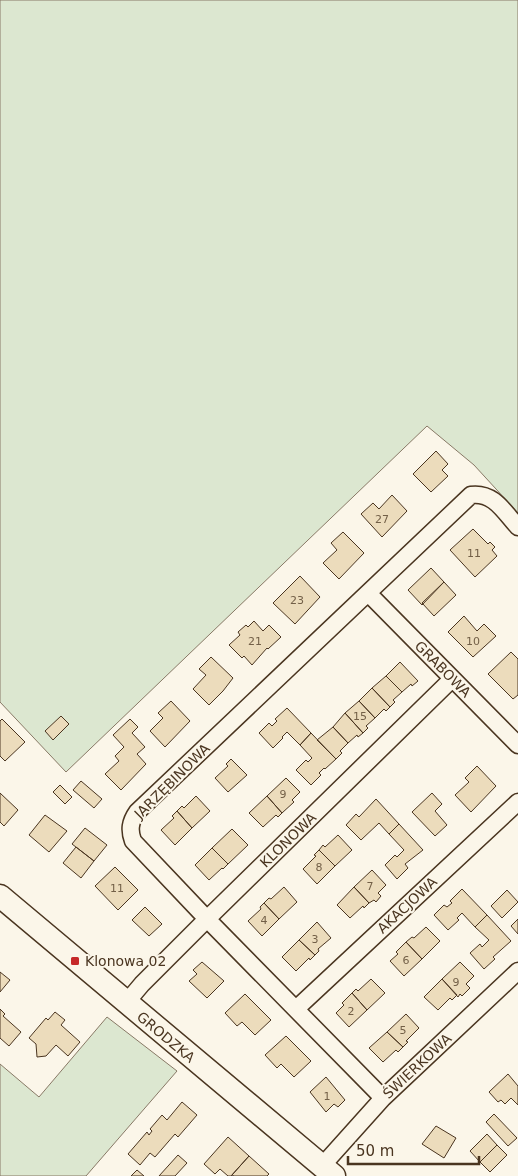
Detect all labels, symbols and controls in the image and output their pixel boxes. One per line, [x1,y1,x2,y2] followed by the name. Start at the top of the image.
[375,513,389,526] house number: 27
[467,547,481,560] house number: 11
[290,594,304,607] house number: 23
[248,635,262,648] house number: 21
[466,635,480,648] house number: 10
[412,638,475,701] street label: GRABOWA
[353,710,367,723] house number: 15
[130,740,213,823] street label: JARZĘBINOWA
[280,788,287,801] house number: 9
[257,809,320,871] street label: KLONOWA
[316,861,323,874] house number: 8
[374,873,440,937] street label: AKACJOWA
[367,880,374,893] house number: 7
[110,882,124,895] house number: 11
[261,914,268,927] house number: 4
[312,933,319,946] house number: 3
[85,953,166,969] place label: Klonowa 02
[403,954,410,967] house number: 6
[69,955,81,967] marker: Klonowa 02
[453,976,460,989] house number: 9
[348,1005,355,1018] house number: 2
[134,1008,198,1066] street label: GRODZKA
[400,1024,407,1037] house number: 5
[379,1029,455,1102] street label: ŚWIERKOWA
[324,1090,331,1103] house number: 1
[348,1134,479,1166] scale bar
[356,1142,394,1160] text: 50 m

